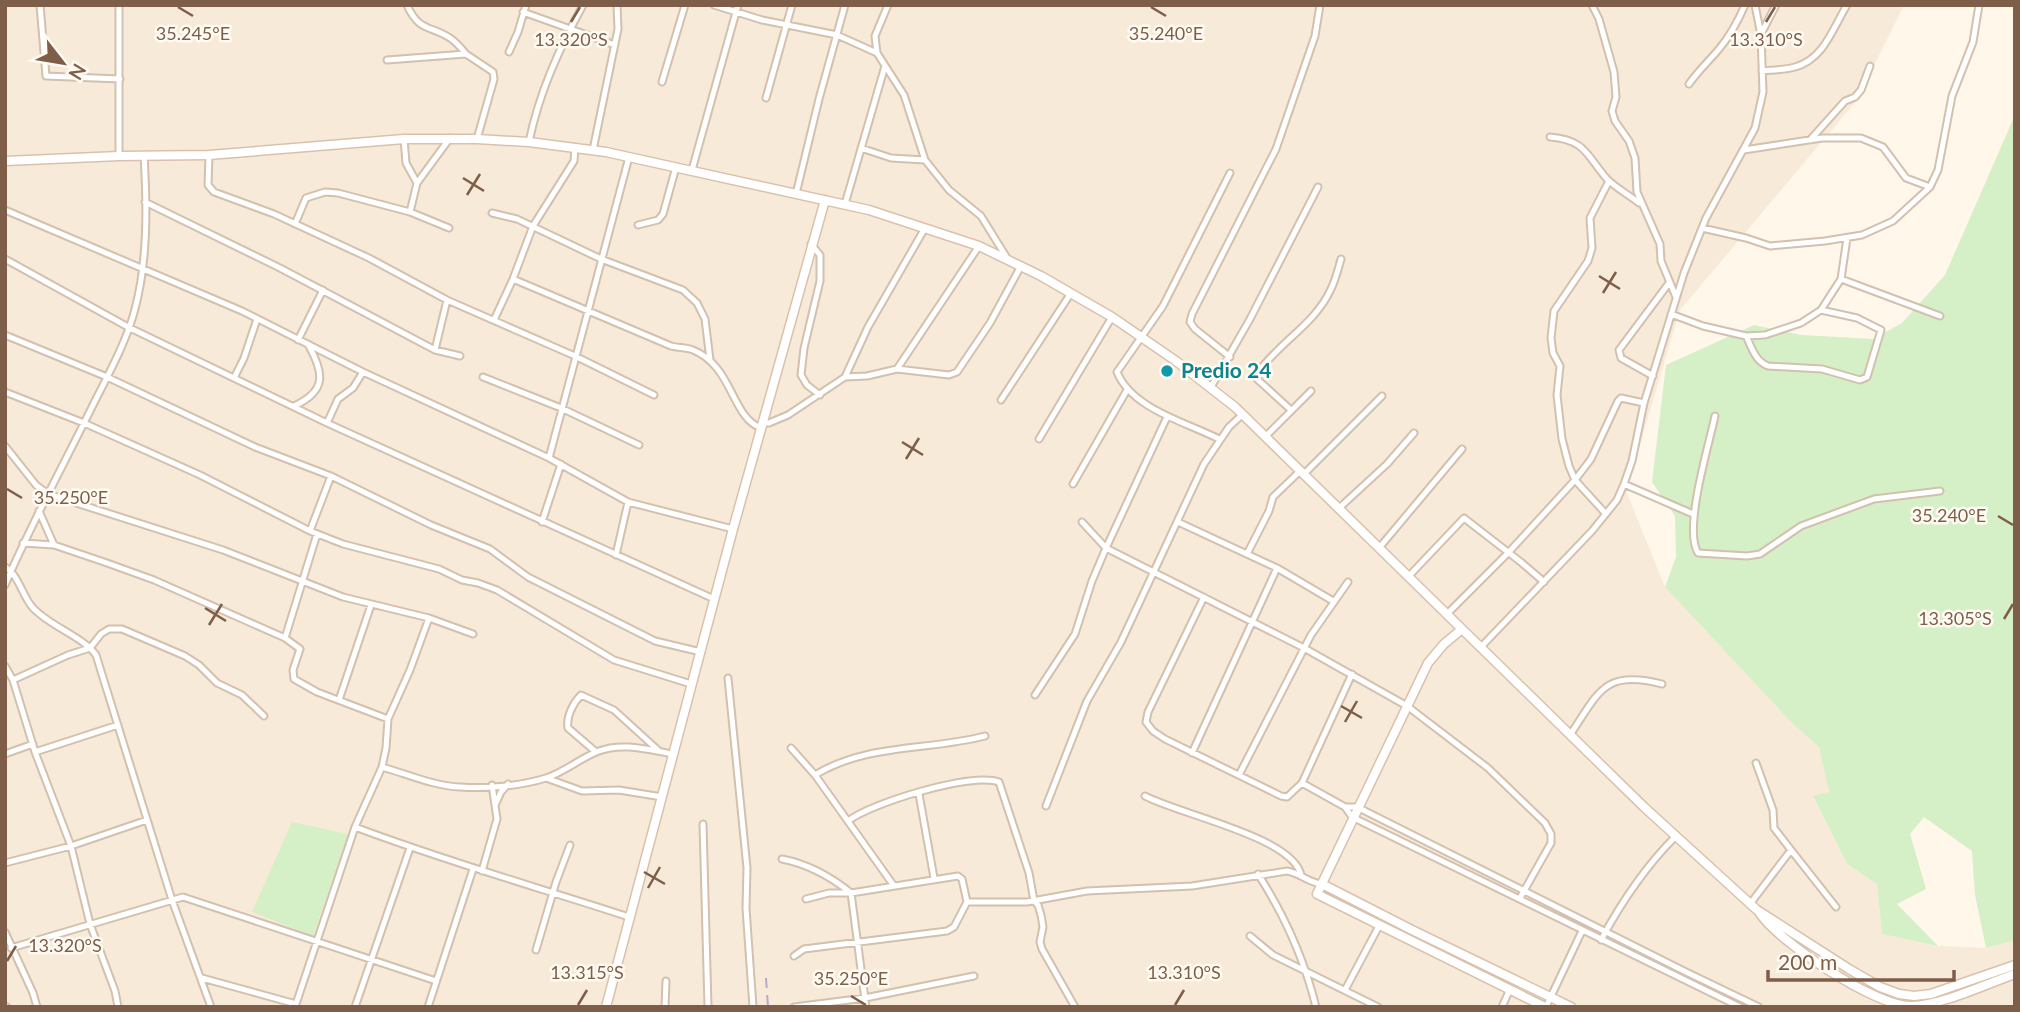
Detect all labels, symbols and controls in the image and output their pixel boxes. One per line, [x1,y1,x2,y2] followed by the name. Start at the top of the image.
[156,22,230,44] text: 35.245°E
[1129,22,1203,44] text: 35.240°E
[28,28,98,98] north arrow
[534,28,608,50] text: 13.320°S
[1729,28,1803,50] text: 13.310°S
[64,60,92,84] text: N
[1181,357,1271,382] place label: Predio 24
[1159,363,1175,379] marker: Predio 24
[34,486,108,508] text: 35.250°E
[1912,504,1986,526] text: 35.240°E
[1918,607,1992,629] text: 13.305°S
[28,934,102,956] text: 13.320°S
[1768,939,1954,983] scale bar
[1778,949,1837,974] text: 200 m
[550,961,624,983] text: 13.315°S
[1147,961,1221,983] text: 13.310°S
[814,967,888,989] text: 35.250°E

